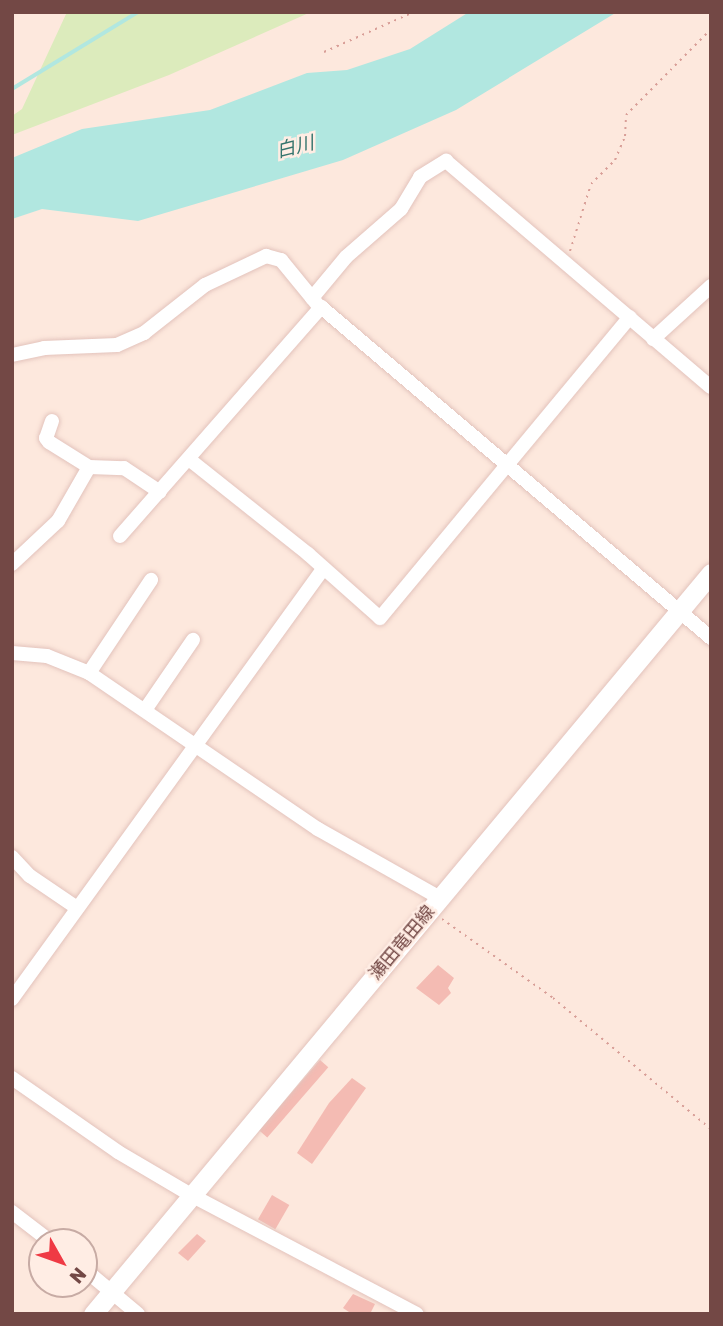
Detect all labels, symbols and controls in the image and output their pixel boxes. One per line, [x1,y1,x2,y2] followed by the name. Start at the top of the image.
[274,131,316,163] water label: 白川
[365,902,439,984] street label: 瀬田竜田線
[28,1228,98,1298] north arrow
[65,1263,91,1288] text: N

